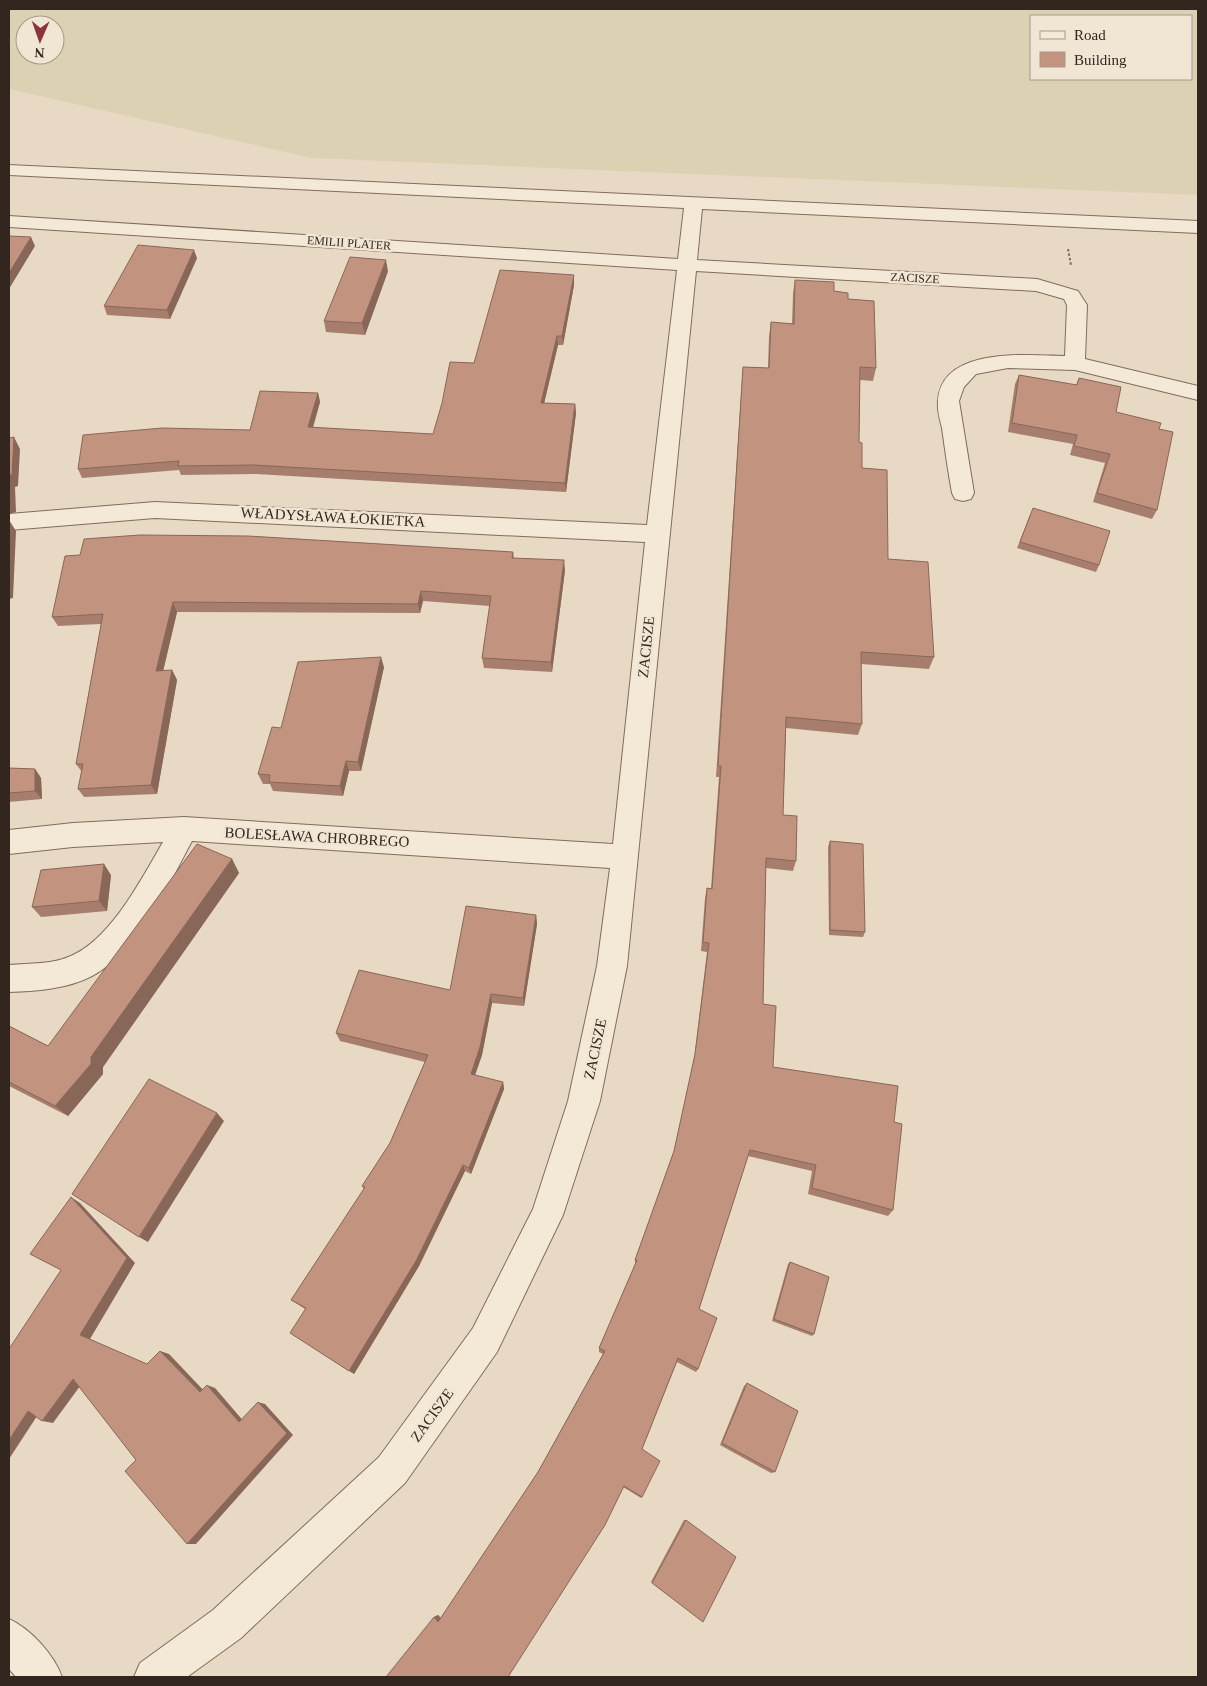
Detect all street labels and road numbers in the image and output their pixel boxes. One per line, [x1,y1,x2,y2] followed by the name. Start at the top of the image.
[306,233,392,253] street label: EMILII PLATER
[890,270,940,286] street label: ZACISZE
[240,504,426,530] street label: WŁADYSŁAWA ŁOKIETKA
[635,615,657,679] street label: ZACISZE
[224,824,410,850] street label: BOLESŁAWA CHROBREGO
[581,1017,609,1081] street label: ZACISZE
[407,1385,457,1445] street label: ZACISZE

